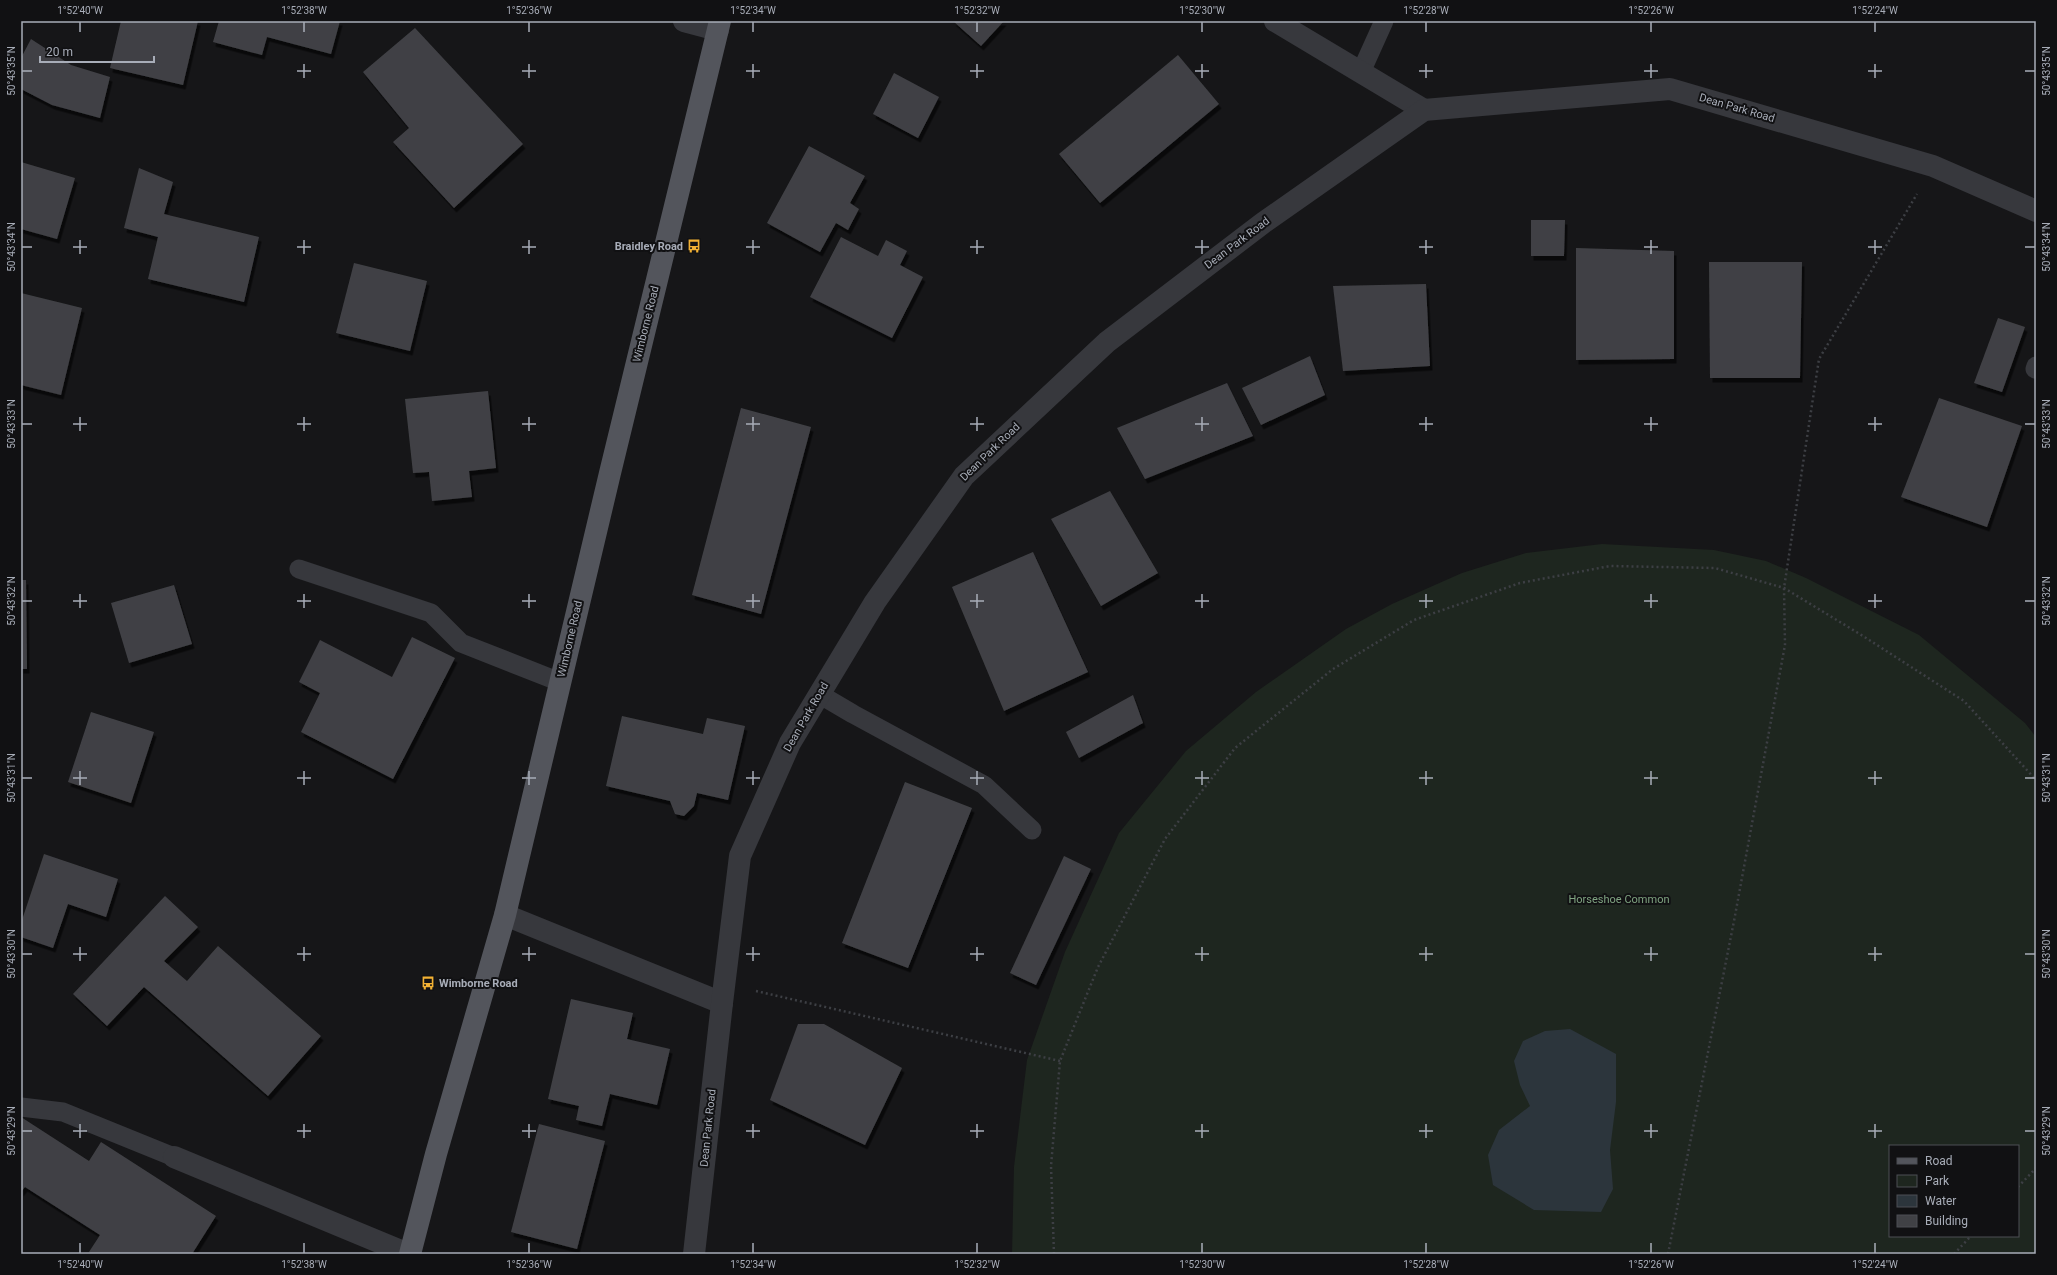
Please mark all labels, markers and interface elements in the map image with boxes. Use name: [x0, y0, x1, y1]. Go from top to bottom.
text: 1°52'40"W: [57, 5, 103, 16]
text: 1°52'38"W: [281, 5, 327, 16]
text: 1°52'36"W: [506, 5, 552, 16]
text: 1°52'34"W: [730, 5, 776, 16]
text: 1°52'32"W: [954, 5, 1000, 16]
text: 1°52'30"W: [1179, 5, 1225, 16]
text: 1°52'28"W: [1403, 5, 1449, 16]
text: 1°52'26"W: [1628, 5, 1674, 16]
text: 1°52'24"W: [1852, 5, 1898, 16]
scale bar: [40, 38, 154, 64]
text: 20 m: [46, 45, 73, 59]
text: 50°43'35"N: [6, 46, 17, 96]
text: 50°43'35"N: [2041, 46, 2052, 96]
street label: Dean Park Road: [1698, 91, 1776, 125]
street label: Dean Park Road: [1202, 214, 1272, 272]
text: 50°43'34"N: [6, 222, 17, 272]
text: 50°43'34"N: [2041, 222, 2052, 272]
bus stop icon: Braidley Road: [686, 238, 702, 254]
place label: Braidley Road: [615, 240, 683, 253]
street label: Wimborne Road: [630, 285, 662, 363]
text: 50°43'33"N: [6, 399, 17, 449]
text: 50°43'33"N: [2041, 399, 2052, 449]
street label: Dean Park Road: [957, 420, 1023, 484]
text: 50°43'32"N: [6, 576, 17, 626]
text: 50°43'32"N: [2041, 576, 2052, 626]
street label: Wimborne Road: [555, 599, 585, 679]
street label: Dean Park Road: [781, 680, 831, 754]
text: 50°43'31"N: [6, 753, 17, 803]
text: 50°43'31"N: [2041, 753, 2052, 803]
park label: Horseshoe Common: [1568, 893, 1670, 906]
text: 50°43'30"N: [6, 929, 17, 979]
text: 50°43'30"N: [2041, 929, 2052, 979]
bus stop icon: Wimborne Road: [420, 975, 436, 991]
place label: Wimborne Road: [439, 977, 518, 990]
street label: Dean Park Road: [697, 1089, 719, 1167]
text: 50°43'29"N: [6, 1106, 17, 1156]
text: 50°43'29"N: [2041, 1106, 2052, 1156]
legend: [1889, 1145, 2019, 1237]
text: Road: [1925, 1154, 1953, 1168]
text: Park: [1925, 1174, 1950, 1188]
text: Water: [1925, 1194, 1956, 1208]
text: Building: [1925, 1214, 1968, 1228]
text: 1°52'40"W: [57, 1259, 103, 1270]
text: 1°52'38"W: [281, 1259, 327, 1270]
text: 1°52'36"W: [506, 1259, 552, 1270]
text: 1°52'34"W: [730, 1259, 776, 1270]
text: 1°52'32"W: [954, 1259, 1000, 1270]
text: 1°52'30"W: [1179, 1259, 1225, 1270]
text: 1°52'28"W: [1403, 1259, 1449, 1270]
text: 1°52'26"W: [1628, 1259, 1674, 1270]
text: 1°52'24"W: [1852, 1259, 1898, 1270]

